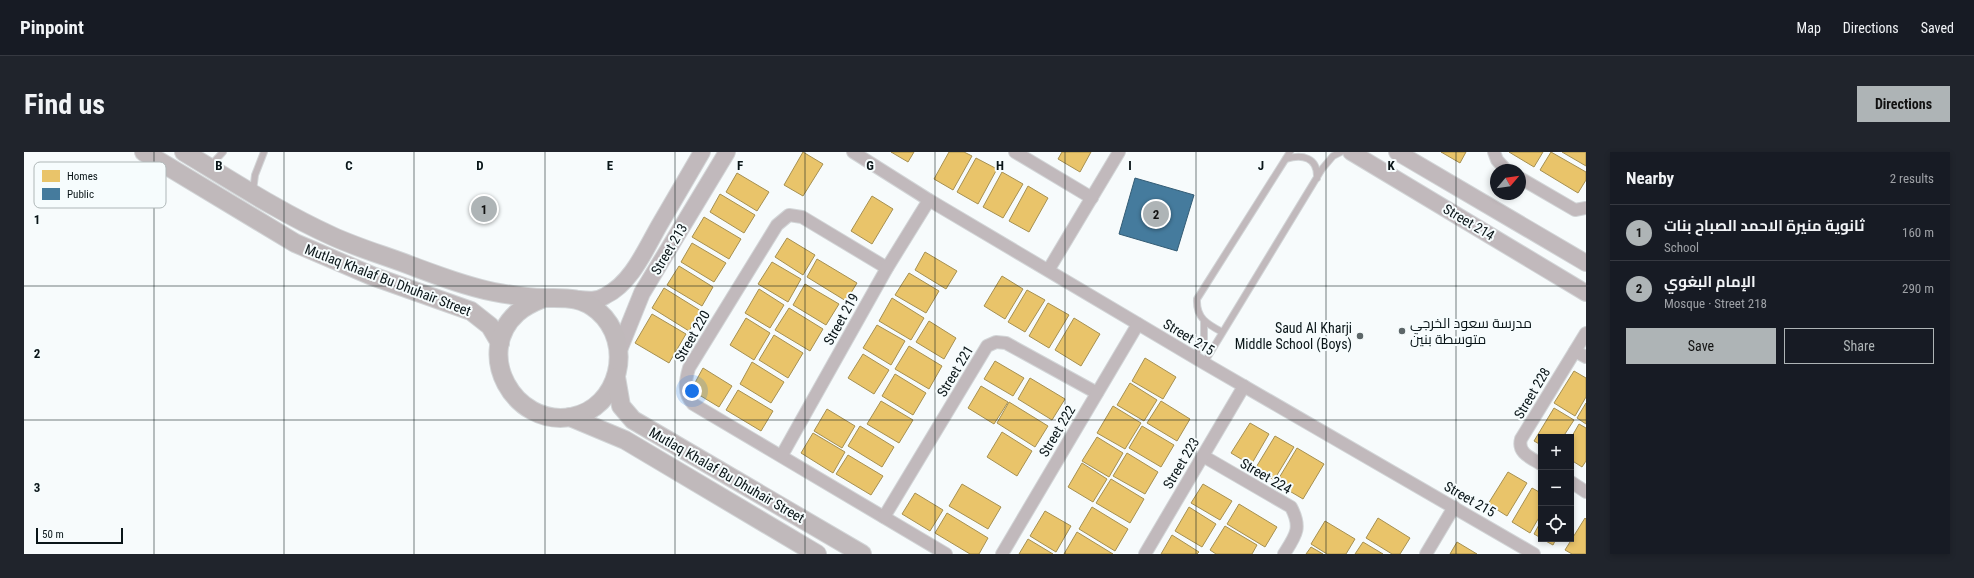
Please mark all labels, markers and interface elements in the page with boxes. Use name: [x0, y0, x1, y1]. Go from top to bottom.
text: Pinpoint: [20, 16, 84, 39]
text: Map: [1797, 20, 1821, 36]
text: Directions: [1843, 20, 1899, 36]
text: Saved: [1921, 20, 1954, 36]
button: Directions: [1857, 86, 1950, 122]
text: Find us: [24, 88, 105, 121]
text: B: [215, 158, 223, 173]
text: C: [345, 158, 353, 173]
text: D: [476, 158, 484, 173]
text: E: [607, 158, 614, 173]
text: F: [737, 158, 743, 173]
text: G: [866, 158, 874, 173]
text: H: [996, 158, 1004, 173]
text: I: [1128, 158, 1132, 173]
text: J: [1258, 158, 1264, 173]
text: K: [1387, 158, 1395, 173]
legend: [34, 162, 166, 208]
north arrow: [1490, 164, 1526, 200]
text: Nearby: [1626, 168, 1674, 188]
text: Homes: [67, 170, 98, 183]
text: 2 results: [1890, 171, 1934, 186]
text: Public: [67, 188, 94, 201]
pin: 1: [471, 194, 497, 224]
pin: 2: [1143, 199, 1169, 229]
street label: Street 214: [1441, 201, 1498, 244]
text: 1: [34, 212, 40, 227]
text: ثانوية منيرة الاحمد الصباح بنات: [1664, 217, 1864, 235]
street label: Street 213: [648, 221, 690, 277]
text: 1: [1636, 225, 1642, 240]
text: 160 m: [1902, 225, 1934, 240]
text: School: [1664, 240, 1699, 255]
street label: Mutlaq Khalaf Bu Dhuhair Street: [303, 241, 473, 319]
text: الإمام البغوي: [1664, 273, 1756, 291]
text: 2: [1636, 281, 1642, 296]
text: 290 m: [1902, 281, 1934, 296]
street label: Street 219: [820, 290, 862, 348]
text: Mosque · Street 218: [1664, 296, 1767, 311]
street label: Street 220: [671, 307, 713, 365]
place label: مدرسة سعود الخرجي متوسطة بنين: [1410, 315, 1532, 347]
street label: Street 215: [1161, 316, 1218, 359]
place label: Saud Al Kharji Middle School (Boys): [1235, 320, 1352, 353]
marker: مدرسة سعود الخرجي متوسطة بنين: [1397, 326, 1407, 336]
button: Save: [1626, 328, 1776, 364]
button: Share: [1784, 328, 1934, 364]
marker: Saud Al Kharji Middle School (Boys): [1355, 331, 1365, 341]
street label: Street 221: [934, 343, 976, 399]
text: 2: [34, 346, 41, 361]
street label: Street 228: [1511, 364, 1554, 421]
your location: [682, 381, 702, 401]
street label: Street 222: [1036, 402, 1079, 459]
street label: Mutlaq Khalaf Bu Dhuhair Street: [647, 424, 807, 526]
map controls: [1538, 434, 1574, 542]
button: +: [1538, 434, 1574, 470]
street label: Street 223: [1160, 435, 1202, 491]
street label: Street 224: [1237, 455, 1295, 497]
button: −: [1538, 470, 1574, 506]
street label: Street 215: [1441, 478, 1499, 520]
text: 3: [34, 480, 40, 495]
button: locate: [1538, 506, 1574, 542]
scale bar: [36, 526, 123, 545]
text: 50 m: [42, 528, 64, 541]

